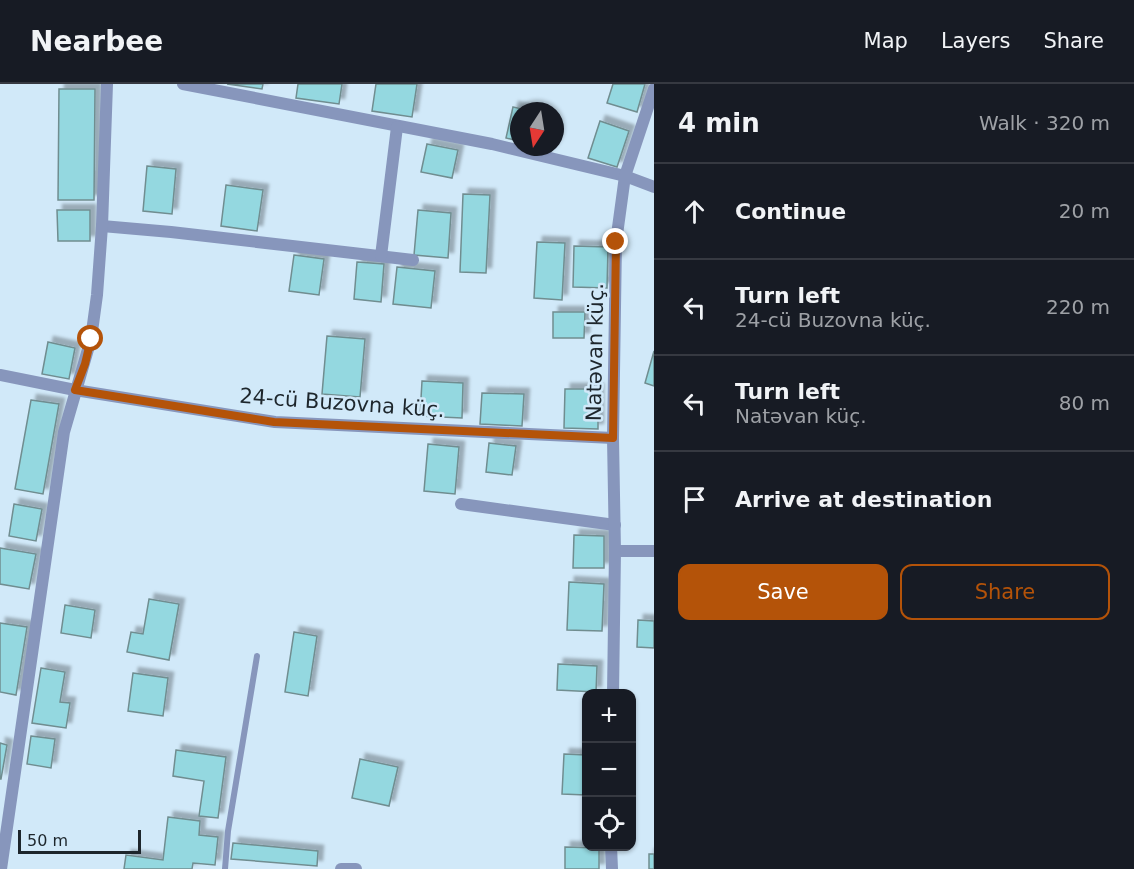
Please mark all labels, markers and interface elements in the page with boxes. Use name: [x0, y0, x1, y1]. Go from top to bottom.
text: Nearbee: [30, 25, 163, 58]
text: Map: [864, 29, 908, 53]
text: Layers: [941, 29, 1010, 53]
text: Share: [1043, 29, 1104, 53]
north arrow: [510, 102, 564, 156]
text: 4 min: [678, 108, 760, 138]
text: Walk · 320 m: [979, 111, 1110, 135]
icon: ahead: [678, 195, 711, 228]
text: Continue: [735, 199, 846, 224]
text: 20 m: [1059, 199, 1110, 223]
route end: [602, 228, 628, 254]
street label: Natəvan küç.: [582, 283, 608, 421]
text: Turn left: [735, 283, 840, 308]
icon: left: [678, 291, 711, 324]
text: 220 m: [1046, 295, 1110, 319]
text: 24-cü Buzovna küç.: [735, 308, 931, 332]
route start: [77, 325, 103, 351]
text: Turn left: [735, 379, 840, 404]
street label: 24-cü Buzovna küç.: [239, 384, 445, 422]
icon: left: [678, 387, 711, 420]
text: 80 m: [1059, 391, 1110, 415]
text: Natəvan küç.: [735, 404, 866, 428]
icon: arrive: [678, 483, 711, 516]
text: Arrive at destination: [735, 487, 992, 512]
button: Save: [678, 564, 888, 620]
button: Share: [900, 564, 1110, 620]
map controls: [582, 689, 636, 851]
button: +: [582, 689, 636, 743]
button: −: [582, 743, 636, 797]
button: locate: [582, 797, 636, 851]
scale bar: [18, 827, 141, 854]
text: 50 m: [27, 831, 68, 850]

